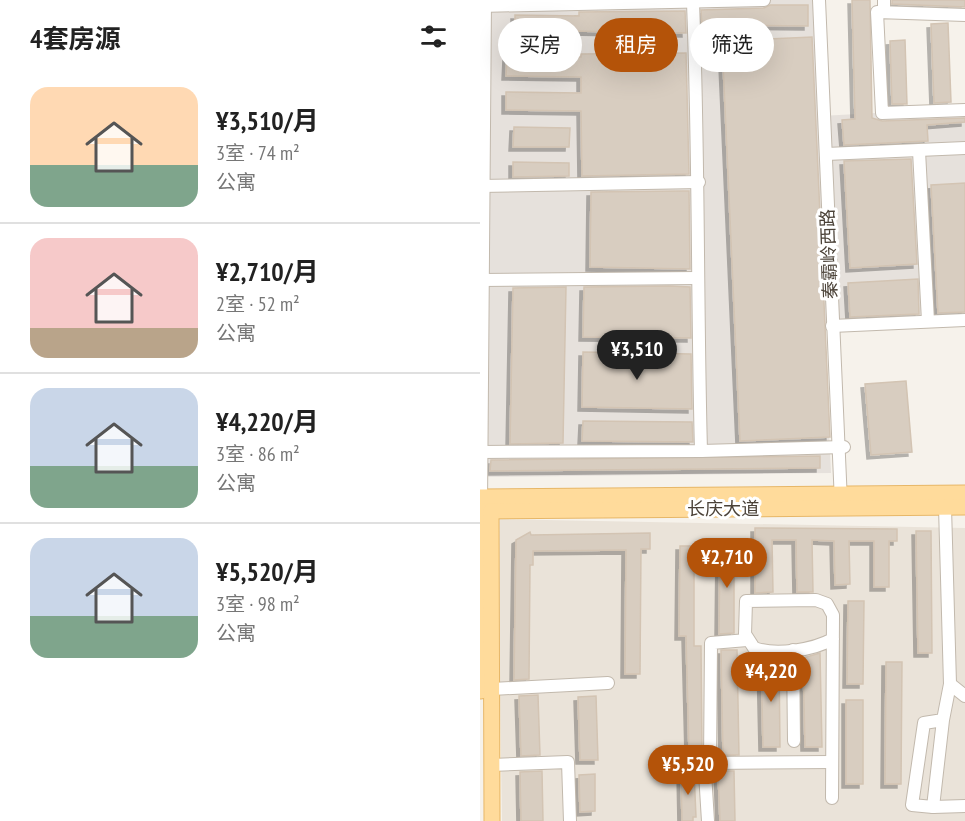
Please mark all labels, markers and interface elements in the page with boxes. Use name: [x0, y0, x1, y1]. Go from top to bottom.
chip: 买房: [498, 18, 582, 72]
chip: 租房: [594, 18, 678, 72]
chip: 筛选: [690, 18, 774, 72]
icon: filters: [417, 20, 450, 53]
text: 4套房源: [30, 22, 120, 55]
text: ¥3,510/月: [216, 104, 319, 137]
icon: home: [78, 111, 150, 183]
text: 3室 · 74 m²: [216, 140, 300, 166]
text: 公寓: [216, 169, 256, 195]
street label: 秦霸岭西路: [815, 209, 842, 299]
text: ¥2,710/月: [216, 255, 319, 288]
icon: home: [78, 262, 150, 334]
text: 2室 · 52 m²: [216, 291, 300, 317]
text: 公寓: [216, 320, 256, 346]
pin: ¥3,510: [588, 330, 686, 381]
text: ¥3,510: [611, 336, 663, 362]
text: ¥4,220/月: [216, 405, 319, 438]
icon: home: [78, 412, 150, 484]
text: 3室 · 86 m²: [216, 441, 300, 467]
text: 公寓: [216, 470, 256, 496]
street label: 长庆大道: [687, 497, 759, 520]
pin: ¥2,710: [678, 538, 776, 589]
text: ¥2,710: [701, 544, 753, 570]
text: ¥5,520/月: [216, 555, 319, 588]
icon: home: [78, 562, 150, 634]
text: 3室 · 98 m²: [216, 591, 300, 617]
text: 公寓: [216, 620, 256, 646]
pin: ¥4,220: [722, 652, 820, 703]
text: ¥4,220: [745, 658, 797, 684]
pin: ¥5,520: [639, 745, 737, 796]
text: ¥5,520: [662, 751, 714, 777]

